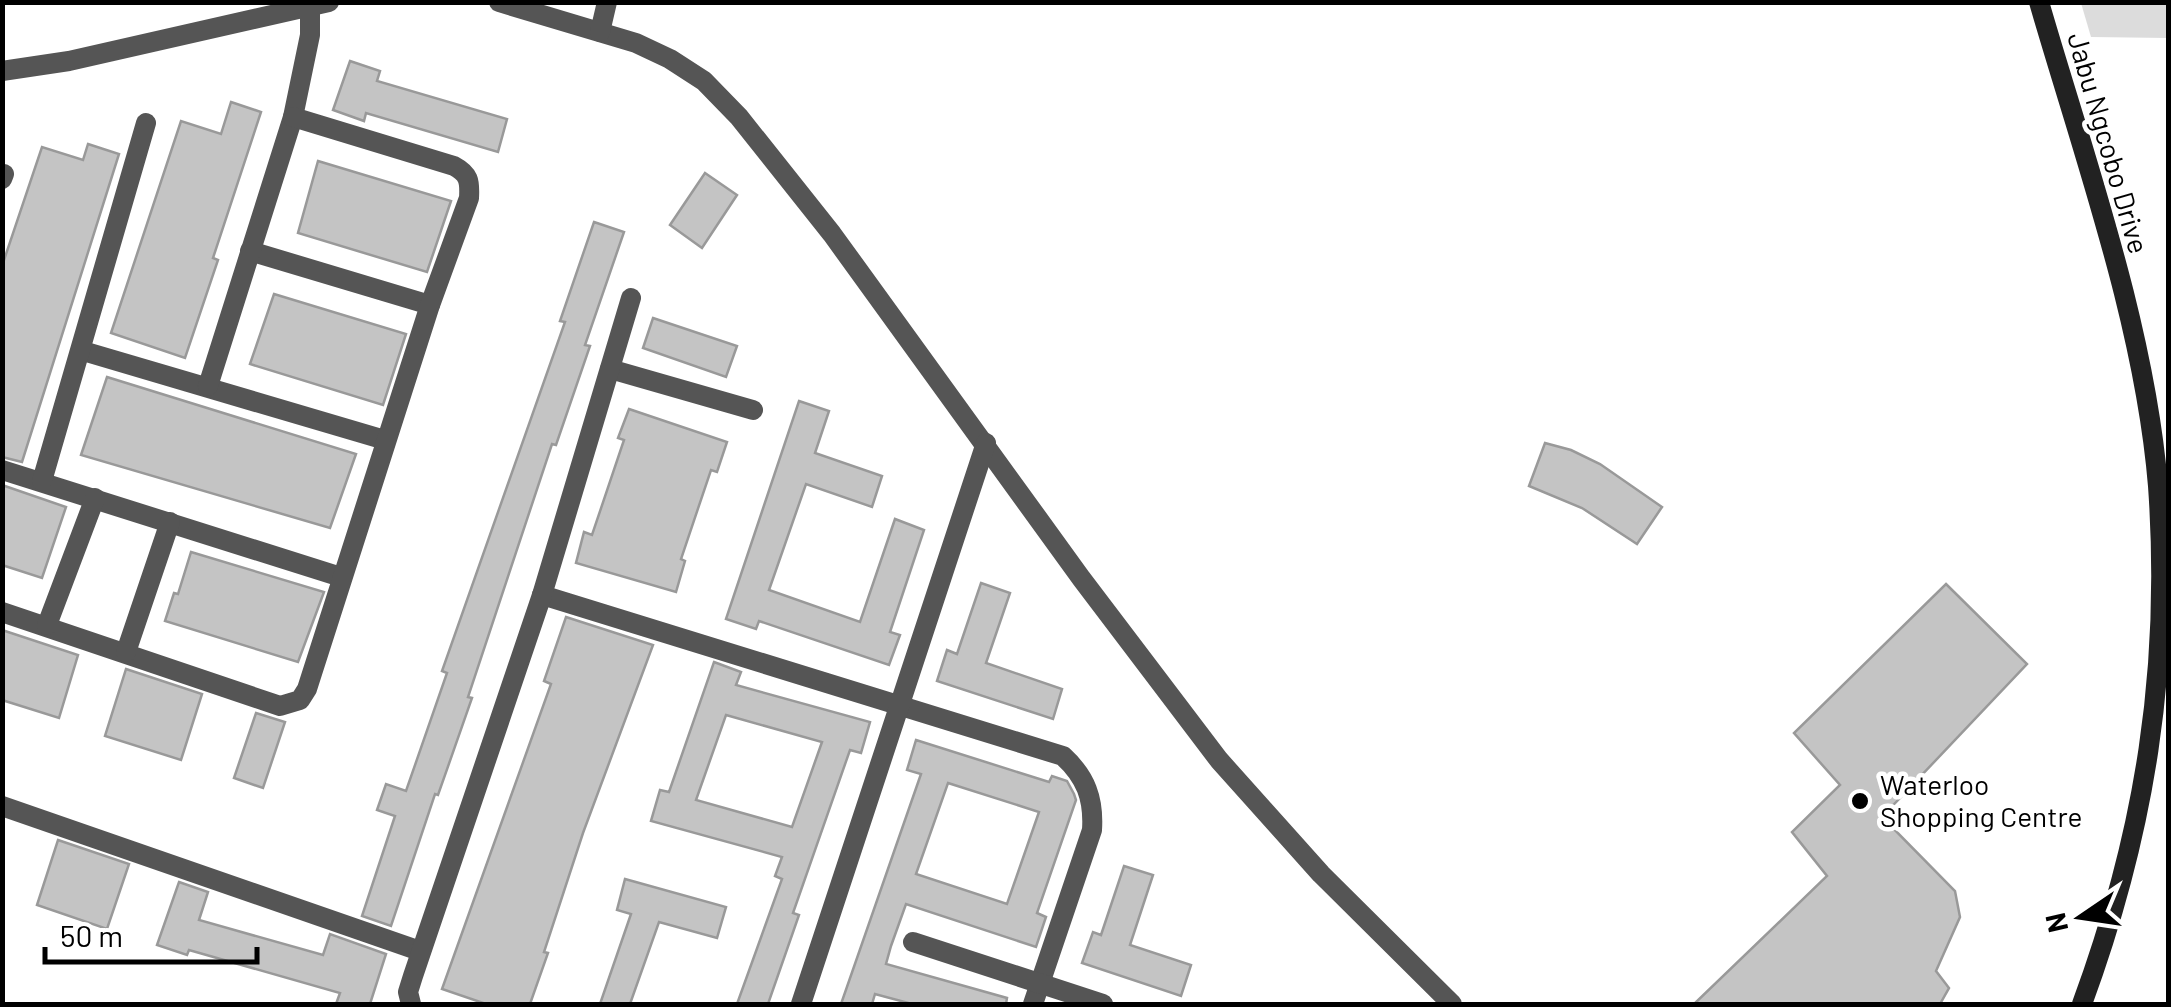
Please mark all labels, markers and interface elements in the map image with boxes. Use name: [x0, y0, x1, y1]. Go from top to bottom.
street label: Jabu Ngcobo Drive: [2061, 28, 2157, 257]
place label: Waterloo Shopping Centre: [1880, 767, 2082, 833]
marker: Waterloo Shopping Centre: [1849, 790, 1871, 812]
north arrow: [2031, 867, 2131, 967]
scale bar: [45, 902, 258, 964]
text: N: [2037, 910, 2074, 936]
text: 50 m: [60, 917, 123, 953]

